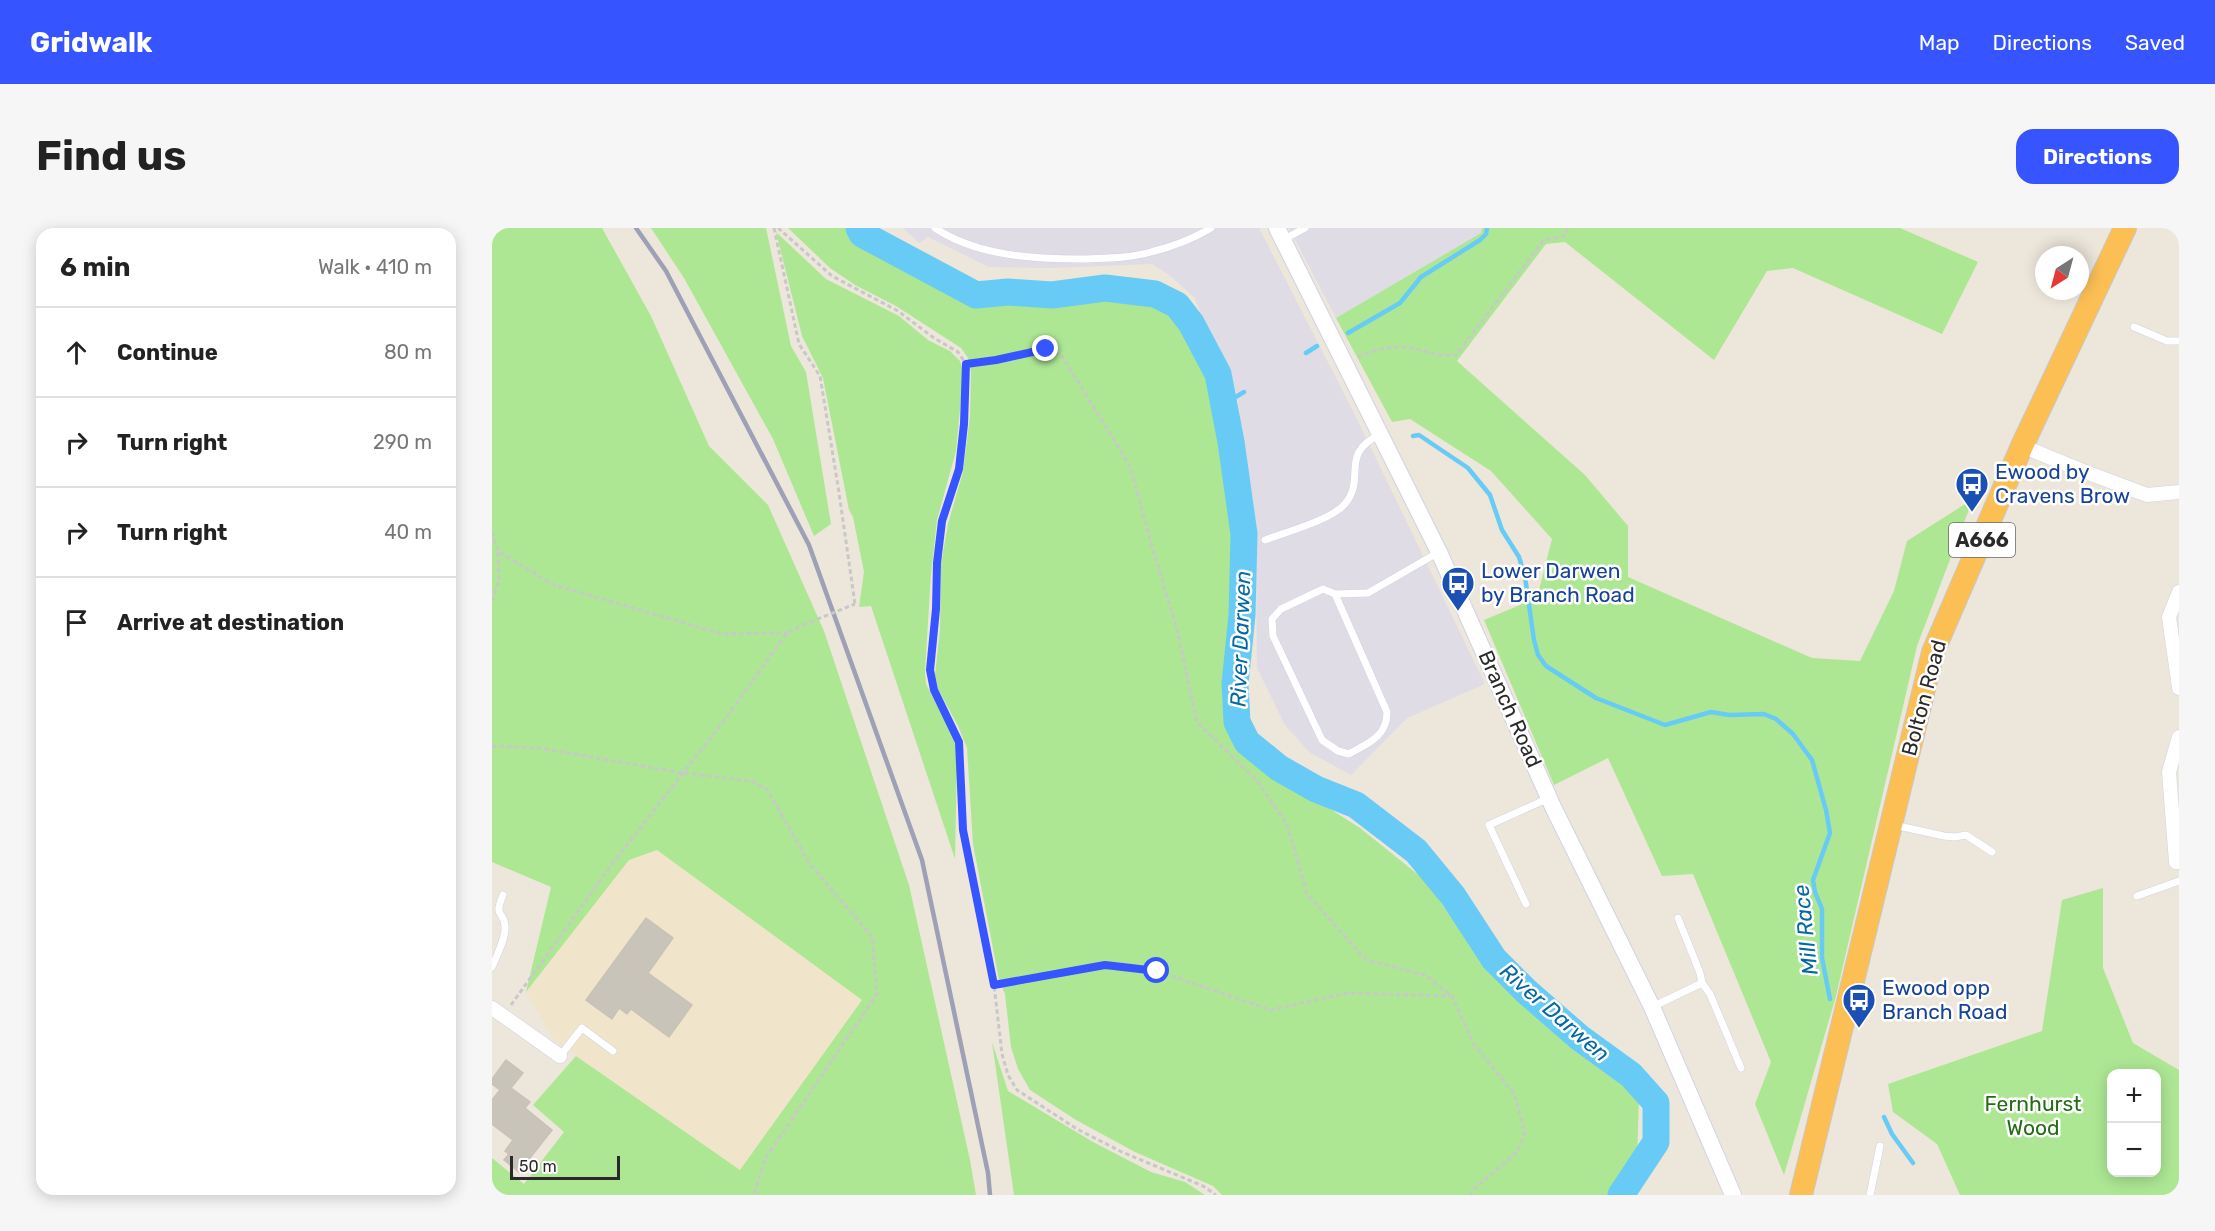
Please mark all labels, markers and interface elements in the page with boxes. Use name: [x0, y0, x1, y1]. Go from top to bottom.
text: Gridwalk: [30, 26, 152, 59]
text: Map: [1919, 30, 1960, 55]
text: Directions: [1993, 30, 2092, 55]
text: Saved: [2125, 30, 2185, 55]
button: Directions: [2016, 129, 2179, 184]
text: Find us: [36, 131, 187, 181]
north arrow: [2035, 246, 2089, 300]
text: 6 min: [60, 252, 130, 283]
text: Walk · 410 m: [318, 255, 432, 279]
route end: [1032, 335, 1058, 361]
icon: ahead: [60, 336, 93, 369]
text: Continue: [117, 339, 218, 366]
text: 80 m: [384, 340, 432, 364]
icon: right: [60, 426, 93, 459]
text: Turn right: [117, 429, 227, 456]
text: 290 m: [373, 430, 432, 454]
place label: Ewood by Cravens Brow: [1995, 459, 2130, 508]
bus stop icon: Ewood by Cravens Brow: [1954, 466, 1990, 513]
icon: right: [60, 516, 93, 549]
text: Turn right: [117, 519, 227, 546]
text: 40 m: [384, 520, 432, 544]
road number: A666: [1949, 523, 2015, 557]
place label: Lower Darwen by Branch Road: [1481, 558, 1635, 607]
bus stop icon: Lower Darwen by Branch Road: [1440, 565, 1476, 612]
water label: River Darwen: [1225, 570, 1256, 708]
icon: arrive: [60, 606, 93, 639]
text: Arrive at destination: [117, 609, 344, 636]
street label: Bolton Road: [1896, 637, 1951, 759]
street label: Branch Road: [1474, 646, 1547, 771]
water label: Mill Race: [1787, 883, 1824, 977]
route start: [1143, 957, 1169, 983]
water label: River Darwen: [1494, 957, 1615, 1067]
place label: Ewood opp Branch Road: [1882, 975, 2007, 1024]
bus stop icon: Ewood opp Branch Road: [1841, 982, 1877, 1029]
map controls: [2107, 1069, 2161, 1177]
button: +: [2107, 1069, 2161, 1123]
park label: Fernhurst Wood: [1985, 1091, 2081, 1140]
button: −: [2107, 1123, 2161, 1177]
scale bar: [510, 1153, 620, 1180]
text: 50 m: [519, 1157, 557, 1176]

